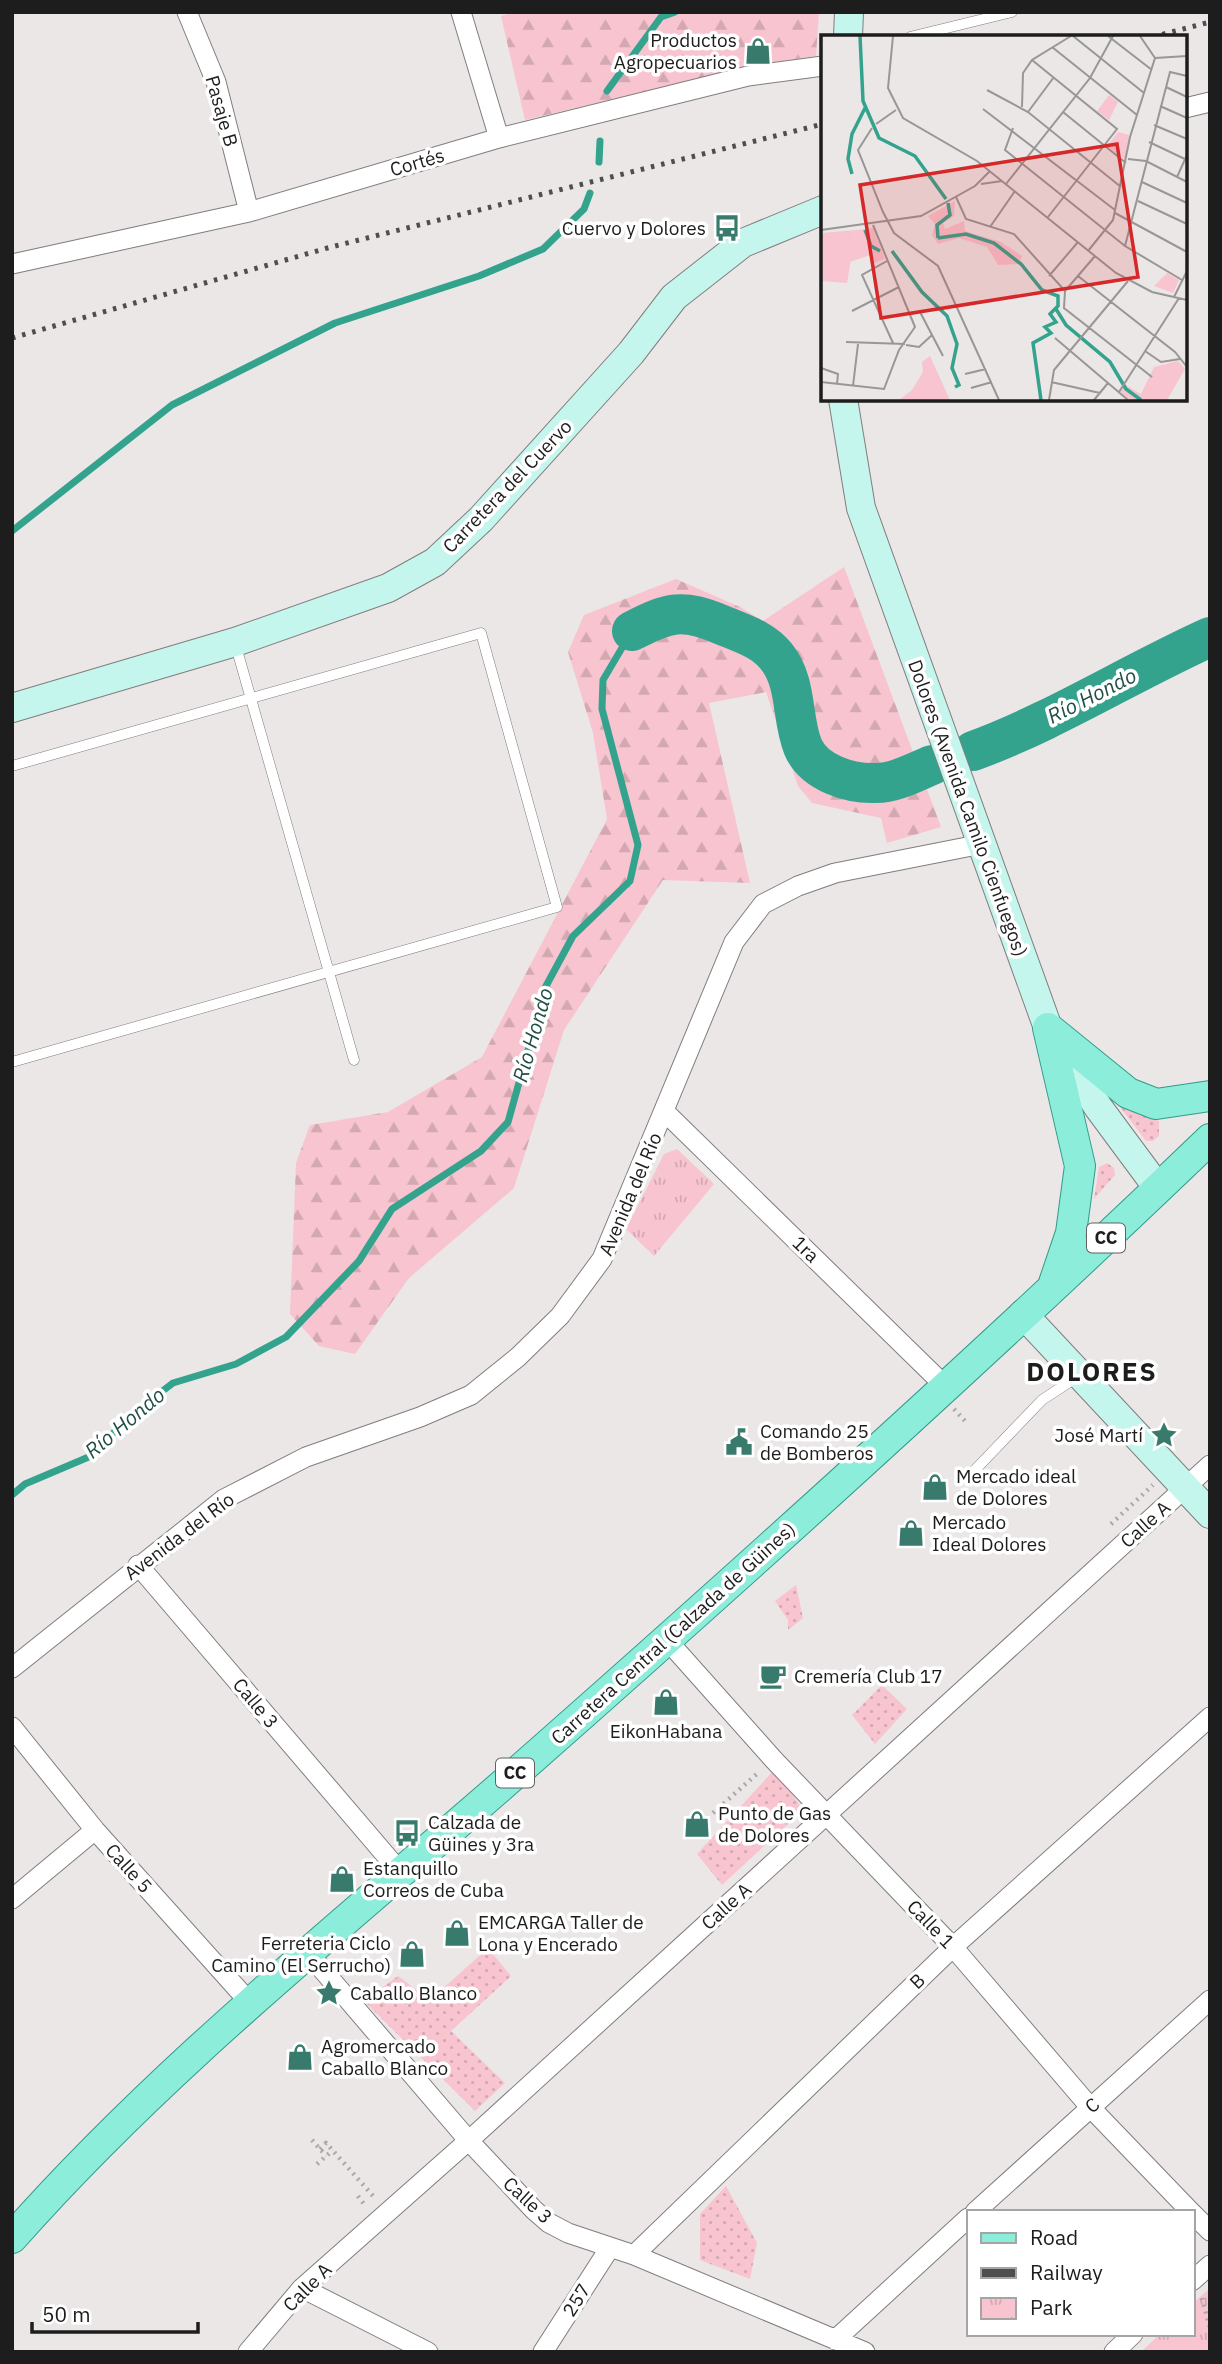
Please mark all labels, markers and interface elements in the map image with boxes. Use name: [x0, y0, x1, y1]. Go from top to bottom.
place label: Productos Agropecuarios: [614, 28, 737, 74]
inset map: [821, 35, 1187, 401]
shop icon: Productos Agropecuarios: [743, 36, 773, 66]
street label: Pasaje B: [200, 73, 244, 149]
street label: Cortés: [387, 143, 447, 181]
bus stop icon: Cuervo y Dolores: [712, 213, 742, 243]
place label: Cuervo y Dolores: [562, 216, 706, 240]
street label: Carretera del Cuervo: [437, 414, 577, 558]
street label: Dolores (Avenida Camilo Cienfuegos): [903, 656, 1033, 960]
water label: Río Hondo: [1042, 661, 1141, 730]
water label: Río Hondo: [505, 984, 559, 1085]
street label: Avenida del Río: [593, 1129, 667, 1259]
road number: CC: [1087, 1224, 1125, 1252]
street label: 1ra: [787, 1230, 825, 1268]
district label: DOLORES: [1026, 1354, 1158, 1388]
water label: Río Hondo: [78, 1380, 170, 1464]
place label: Comando 25 de Bomberos: [760, 1419, 874, 1465]
place icon: José Martí: [1149, 1420, 1179, 1450]
place label: José Martí: [1054, 1423, 1143, 1447]
public building icon: Comando 25 de Bomberos: [724, 1427, 754, 1457]
place label: Mercado ideal de Dolores: [956, 1464, 1076, 1510]
shop icon: Mercado ideal de Dolores: [920, 1472, 950, 1502]
street label: Avenida del Río: [119, 1487, 239, 1585]
street label: Calle A: [1115, 1495, 1175, 1553]
place label: Mercado Ideal Dolores: [932, 1510, 1047, 1556]
street label: Carretera Central (Calzada de Güines): [546, 1517, 800, 1749]
shop icon: Mercado Ideal Dolores: [896, 1518, 926, 1548]
cafe icon: Cremería Club 17: [758, 1661, 788, 1691]
place label: Cremería Club 17: [794, 1664, 943, 1688]
street label: Calle 3: [228, 1673, 284, 1733]
shop icon: EikonHabana: [651, 1687, 681, 1717]
place label: EikonHabana: [610, 1719, 722, 1743]
road number: CC: [496, 1758, 534, 1788]
place label: Punto de Gas de Dolores: [718, 1801, 831, 1847]
shop icon: Punto de Gas de Dolores: [682, 1809, 712, 1839]
place label: Calzada de Güines y 3ra: [428, 1810, 534, 1856]
bus stop icon: Calzada de Güines y 3ra: [392, 1818, 422, 1848]
street label: Calle 5: [101, 1838, 157, 1898]
place label: Estanquillo Correos de Cuba: [363, 1856, 504, 1902]
shop icon: Estanquillo Correos de Cuba: [327, 1864, 357, 1894]
street label: Calle A: [696, 1877, 756, 1935]
street label: Calle 1: [902, 1895, 960, 1953]
place label: EMCARGA Taller de Lona y Encerado: [478, 1910, 644, 1956]
shop icon: EMCARGA Taller de Lona y Encerado: [442, 1918, 472, 1948]
place label: Ferreteria Ciclo Camino (El Serrucho): [211, 1931, 391, 1977]
shop icon: Ferreteria Ciclo Camino (El Serrucho): [397, 1939, 427, 1969]
street label: B: [904, 1968, 930, 1994]
place icon: Caballo Blanco: [314, 1978, 344, 2008]
place label: Caballo Blanco: [350, 1981, 477, 2005]
place label: Agromercado Caballo Blanco: [321, 2034, 448, 2080]
shop icon: Agromercado Caballo Blanco: [285, 2042, 315, 2072]
street label: C: [1080, 2092, 1105, 2118]
street label: Calle 3: [498, 2171, 558, 2229]
legend: [967, 2210, 1194, 2336]
text: Road: [1030, 2223, 1078, 2251]
street label: Calle A: [278, 2258, 336, 2316]
text: Railway: [1030, 2258, 1103, 2286]
street label: 257: [557, 2279, 595, 2321]
scale bar: [32, 2290, 198, 2334]
text: Park: [1030, 2293, 1073, 2321]
text: 50 m: [42, 2300, 91, 2328]

